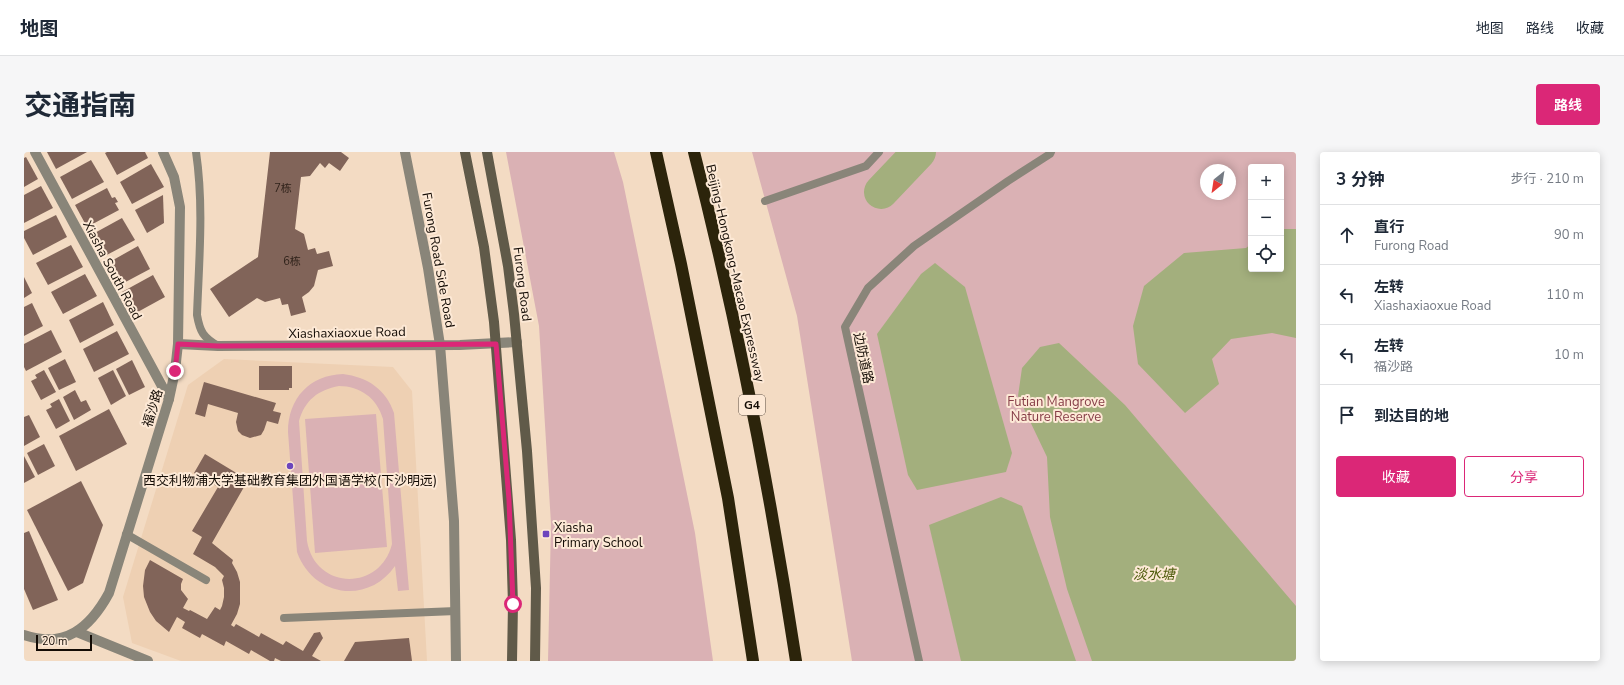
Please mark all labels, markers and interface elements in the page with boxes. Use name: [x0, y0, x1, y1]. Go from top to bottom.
text: 地图: [20, 16, 58, 42]
text: 地图: [1476, 19, 1504, 38]
text: 路线: [1526, 19, 1554, 38]
text: 收藏: [1576, 19, 1604, 38]
button: 路线: [1536, 84, 1600, 125]
text: 交通指南: [24, 87, 136, 125]
street label: Beijing-Hongkong-Macao Expressway: [701, 163, 769, 384]
north arrow: [1200, 164, 1236, 200]
map controls: [1248, 164, 1284, 272]
button: +: [1248, 164, 1284, 200]
text: 3 分钟: [1336, 168, 1385, 191]
text: 步行 · 210 m: [1510, 170, 1584, 188]
house number: 7栋: [274, 181, 292, 196]
street label: Furong Road Side Road: [417, 191, 459, 329]
button: −: [1248, 200, 1284, 236]
text: 直行: [1374, 217, 1404, 237]
street label: Xiasha South Road: [78, 218, 146, 323]
icon: ahead: [1336, 224, 1358, 246]
text: 90 m: [1554, 226, 1584, 244]
button: locate: [1248, 236, 1284, 272]
text: Furong Road: [1374, 237, 1449, 255]
street label: Furong Road: [509, 246, 535, 322]
house number: 6栋: [283, 254, 301, 269]
text: 左转: [1374, 277, 1404, 297]
icon: left: [1336, 284, 1358, 306]
text: 110 m: [1546, 286, 1584, 304]
text: Xiashaxiaoxue Road: [1374, 297, 1491, 315]
street label: Xiashaxiaoxue Road: [288, 323, 406, 343]
street label: 边防道路: [849, 331, 877, 386]
text: 左转: [1374, 336, 1404, 356]
icon: left: [1336, 344, 1358, 366]
text: 10 m: [1554, 346, 1584, 364]
text: 福沙路: [1374, 358, 1413, 376]
route end: [166, 362, 184, 380]
street label: 福沙路: [139, 387, 167, 430]
park label: Futian Mangrove Nature Reserve: [1007, 393, 1105, 426]
road number: G4: [739, 395, 765, 415]
icon: arrive: [1336, 404, 1358, 426]
text: 到达目的地: [1374, 406, 1449, 426]
button: 收藏: [1336, 456, 1456, 497]
button: 分享: [1464, 456, 1584, 497]
marker: 西交利物浦大学基础教育集团外国语学校(下沙明远): [285, 461, 295, 471]
place label: 西交利物浦大学基础教育集团外国语学校(下沙明远): [143, 472, 437, 490]
place label: Xiasha Primary School: [554, 519, 643, 552]
marker: Xiasha Primary School: [541, 529, 551, 539]
water label: 淡水塘: [1133, 565, 1177, 584]
route start: [504, 595, 522, 613]
scale bar: [36, 633, 92, 652]
text: 20 m: [42, 634, 67, 649]

